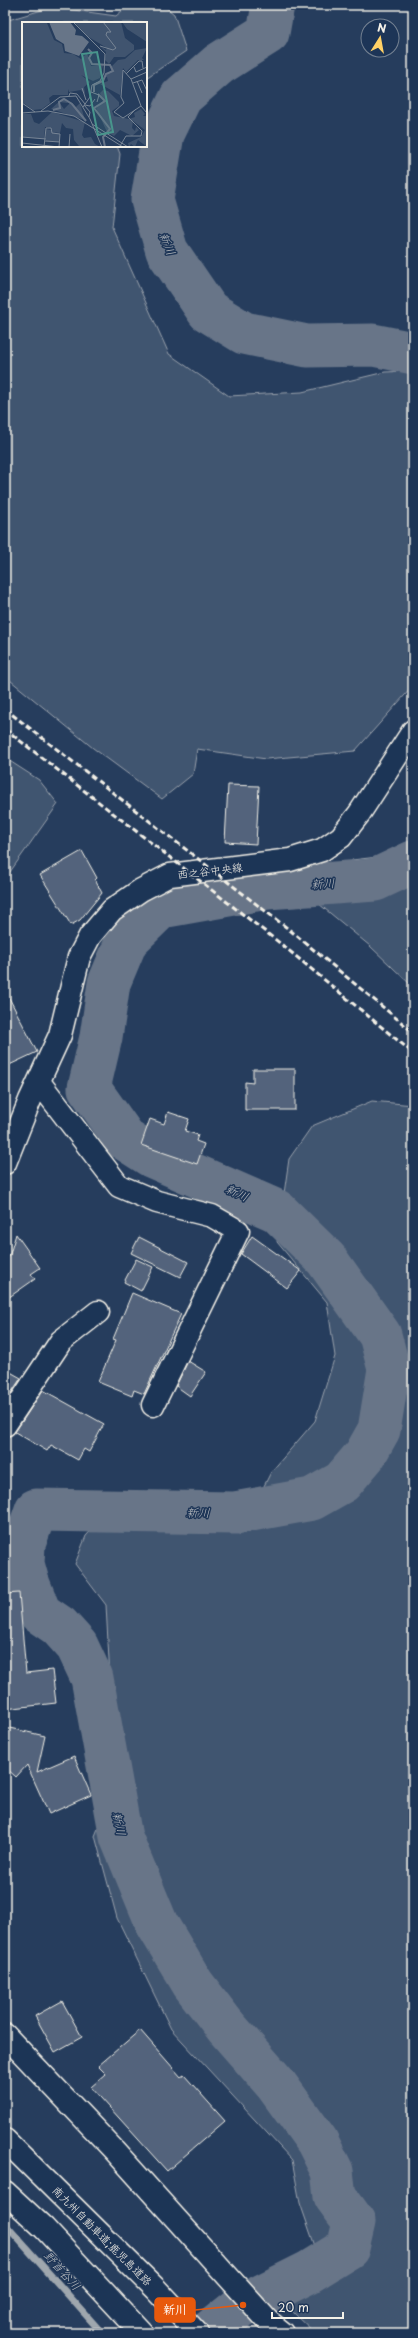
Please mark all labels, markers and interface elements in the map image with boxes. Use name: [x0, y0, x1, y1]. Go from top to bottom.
north arrow: [360, 18, 400, 58]
text: N: [376, 19, 388, 37]
inset map: [22, 22, 147, 147]
water label: 新川: [155, 229, 181, 258]
street label: 西之谷中央線: [176, 858, 244, 883]
water label: 新川: [310, 873, 336, 893]
water label: 新川: [223, 1179, 252, 1205]
water label: 新川: [186, 1503, 210, 1521]
water label: 新川: [109, 1810, 131, 1837]
street label: 南九州自動車道;鹿児島道路: [49, 2182, 156, 2289]
water label: 野首谷川: [40, 2246, 85, 2294]
scale bar: [272, 2294, 343, 2320]
callout: 新川: [155, 2298, 195, 2322]
text: 20 m: [278, 2298, 309, 2316]
text: 新川: [163, 2300, 187, 2318]

